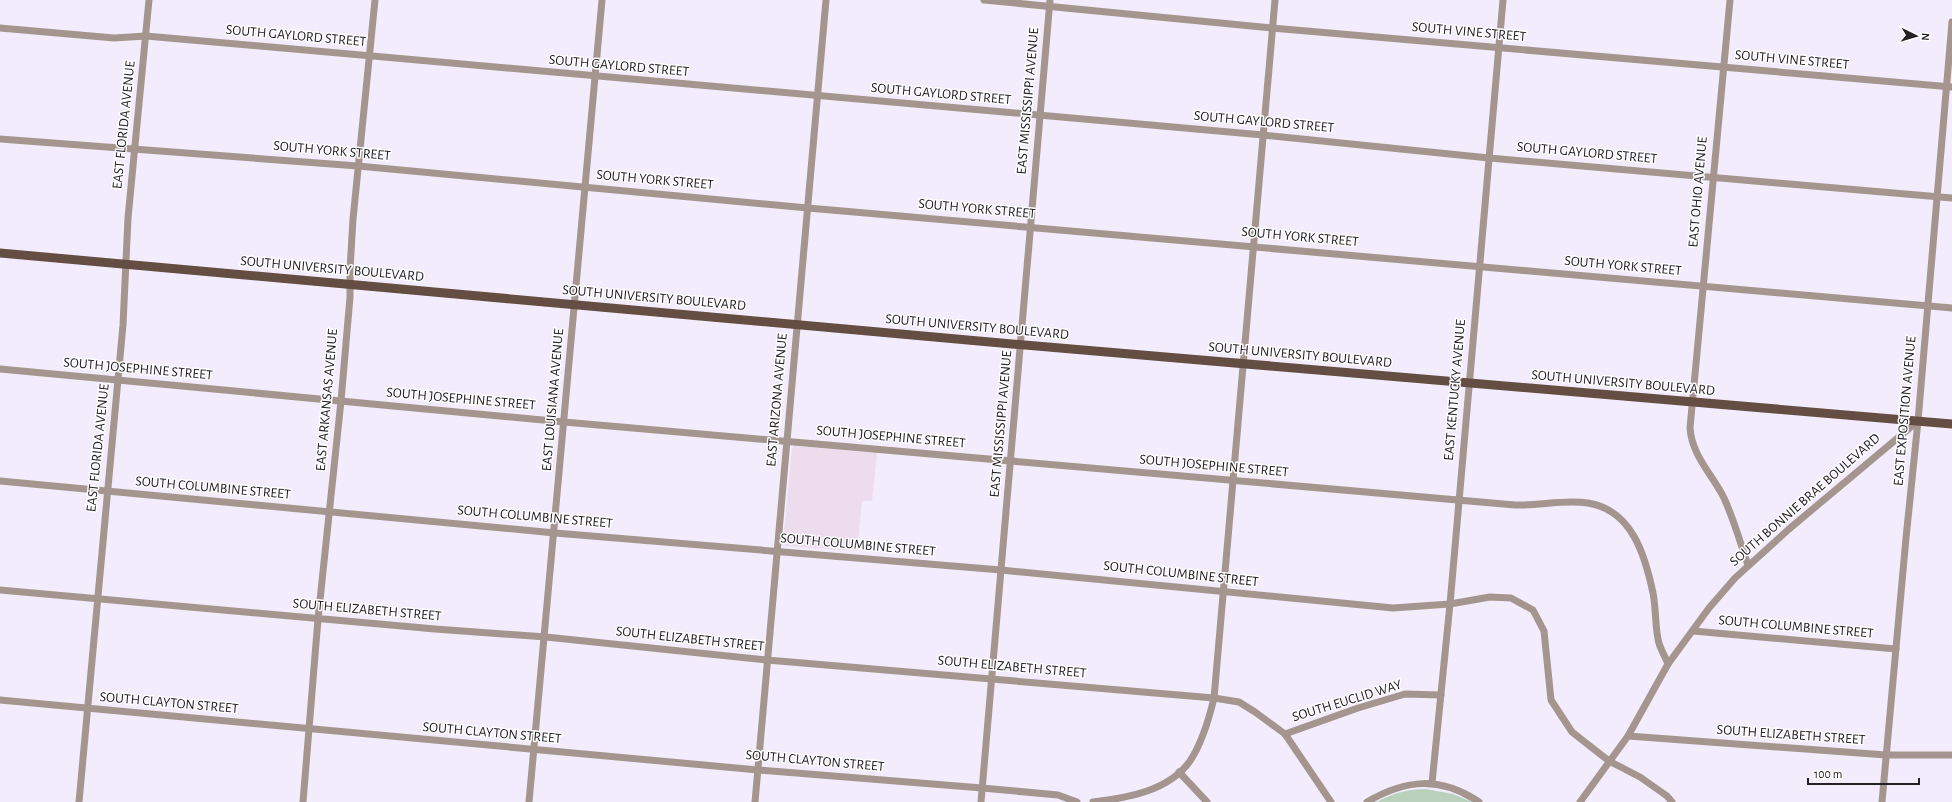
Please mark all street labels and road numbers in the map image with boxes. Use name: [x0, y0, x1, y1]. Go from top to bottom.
street label: SOUTH VINE STREET: [1411, 20, 1527, 44]
street label: SOUTH GAYLORD STREET: [225, 23, 367, 49]
street label: EAST MISSISSIPPI AVENUE: [1015, 27, 1041, 175]
street label: SOUTH VINE STREET: [1734, 48, 1850, 72]
street label: SOUTH GAYLORD STREET: [548, 53, 690, 79]
street label: EAST FLORIDA AVENUE: [110, 60, 138, 190]
street label: SOUTH GAYLORD STREET: [870, 81, 1012, 107]
street label: SOUTH GAYLORD STREET: [1193, 109, 1335, 135]
street label: EAST OHIO AVENUE: [1686, 136, 1710, 248]
street label: SOUTH YORK STREET: [273, 139, 391, 163]
street label: SOUTH GAYLORD STREET: [1516, 140, 1658, 166]
street label: SOUTH YORK STREET: [596, 168, 714, 192]
street label: SOUTH YORK STREET: [918, 197, 1036, 221]
street label: SOUTH YORK STREET: [1241, 225, 1359, 249]
street label: SOUTH UNIVERSITY BOULEVARD: [240, 254, 424, 284]
street label: SOUTH YORK STREET: [1564, 254, 1682, 278]
street label: SOUTH UNIVERSITY BOULEVARD: [562, 283, 746, 313]
street label: SOUTH UNIVERSITY BOULEVARD: [885, 312, 1069, 342]
street label: EAST KENTUCKY AVENUE: [1442, 318, 1468, 461]
street label: EAST ARKANSAS AVENUE: [314, 328, 340, 472]
street label: EAST LOUISIANA AVENUE: [540, 328, 566, 472]
street label: EAST ARIZONA AVENUE: [764, 333, 790, 467]
street label: EAST EXPOSITION AVENUE: [1891, 335, 1919, 487]
street label: SOUTH UNIVERSITY BOULEVARD: [1208, 340, 1392, 370]
street label: EAST MISSISSIPPI AVENUE: [988, 350, 1014, 498]
street label: SOUTH JOSEPHINE STREET: [63, 355, 213, 383]
street label: SOUTH UNIVERSITY BOULEVARD: [1531, 368, 1715, 398]
street label: EAST FLORIDA AVENUE: [84, 383, 112, 513]
street label: SOUTH JOSEPHINE STREET: [386, 385, 536, 413]
street label: SOUTH JOSEPHINE STREET: [816, 423, 966, 451]
street label: SOUTH BONNIE BRAE BOULEVARD: [1727, 431, 1883, 569]
street label: SOUTH JOSEPHINE STREET: [1139, 452, 1289, 480]
street label: SOUTH COLUMBINE STREET: [135, 474, 291, 502]
street label: SOUTH COLUMBINE STREET: [457, 503, 613, 531]
street label: SOUTH COLUMBINE STREET: [780, 531, 936, 559]
street label: SOUTH COLUMBINE STREET: [1103, 559, 1259, 589]
street label: SOUTH ELIZABETH STREET: [292, 597, 442, 623]
street label: SOUTH COLUMBINE STREET: [1718, 613, 1874, 641]
street label: SOUTH ELIZABETH STREET: [615, 624, 765, 654]
street label: SOUTH ELIZABETH STREET: [937, 654, 1087, 680]
street label: SOUTH EUCLID WAY: [1291, 678, 1404, 724]
street label: SOUTH CLAYTON STREET: [99, 690, 239, 716]
street label: SOUTH CLAYTON STREET: [422, 720, 562, 746]
street label: SOUTH ELIZABETH STREET: [1716, 723, 1866, 747]
street label: SOUTH CLAYTON STREET: [745, 748, 885, 774]

